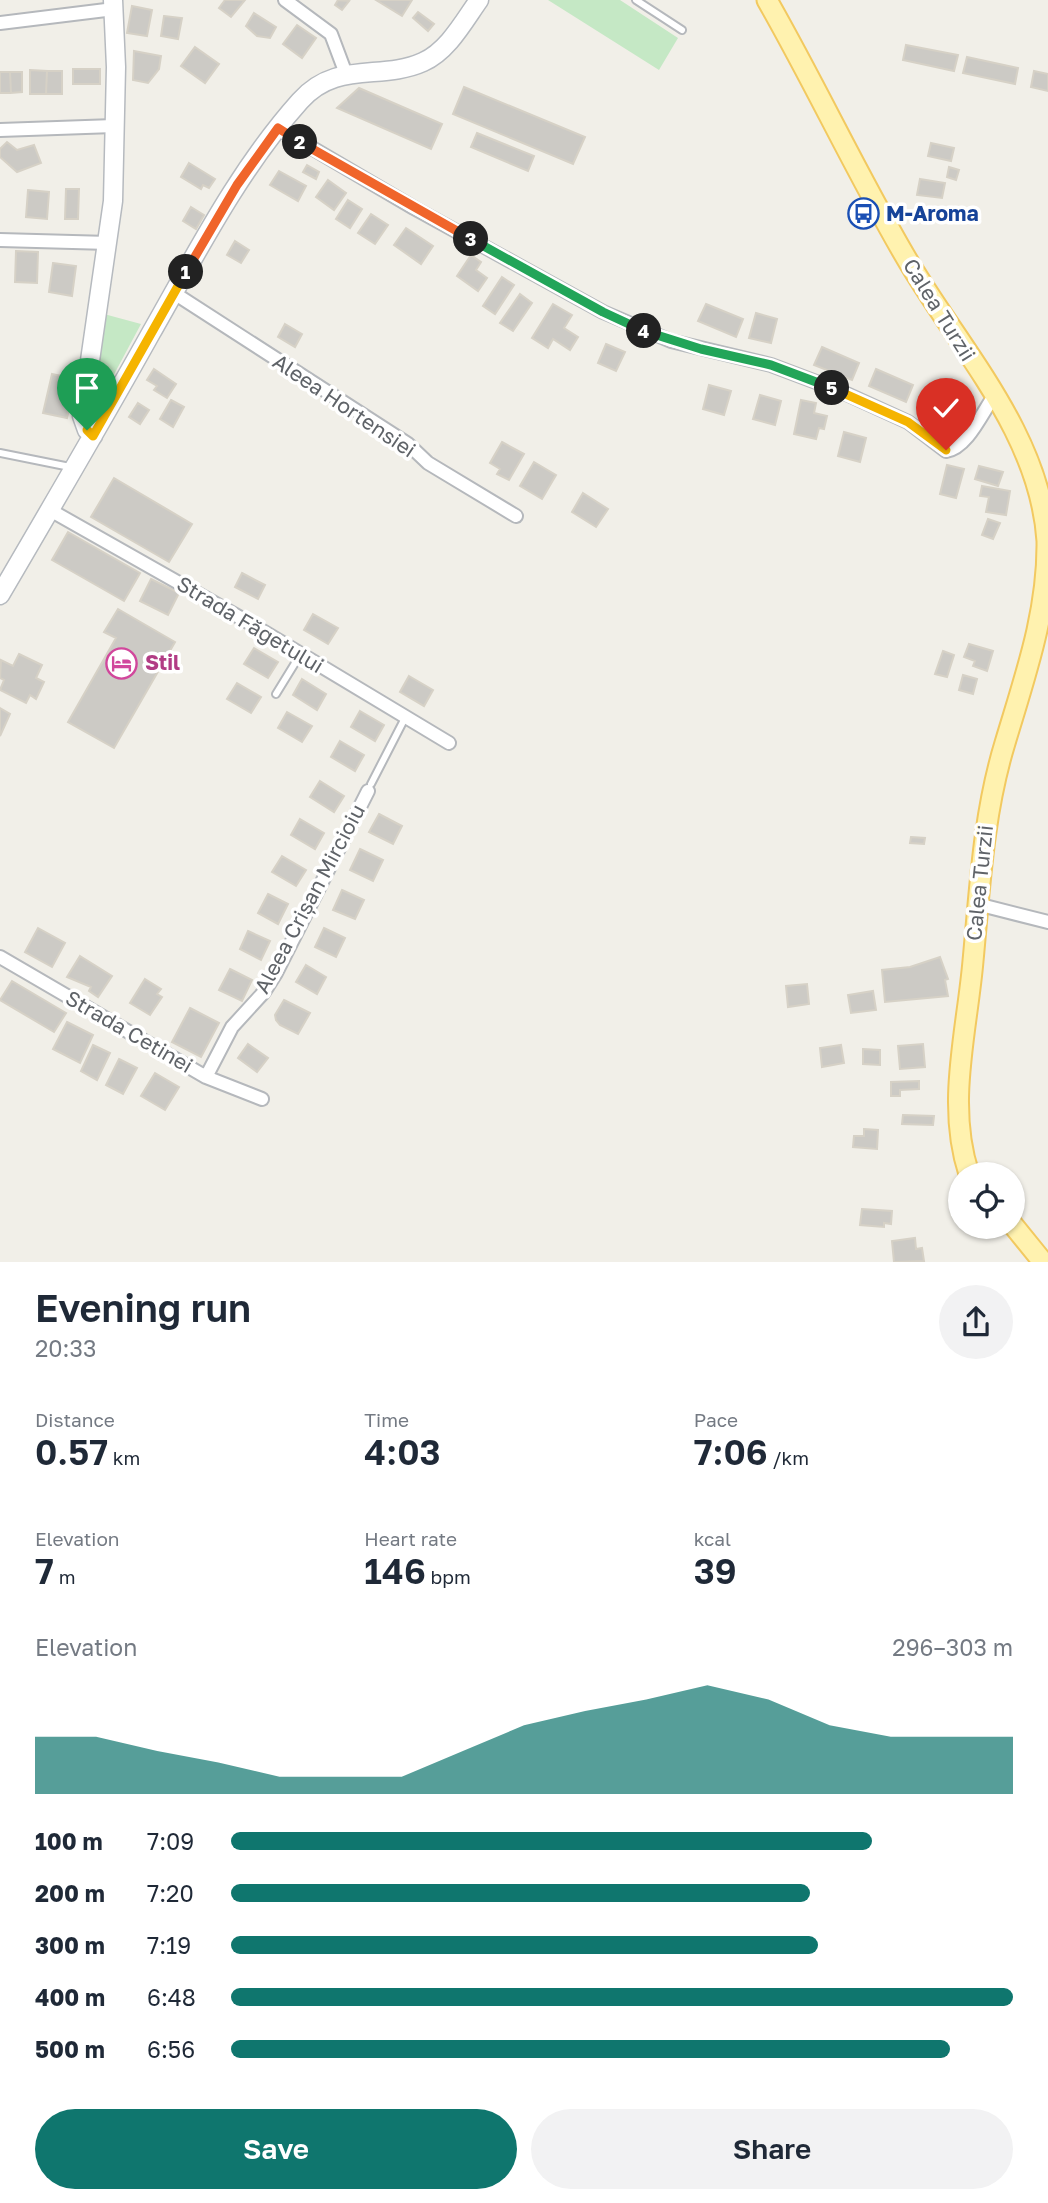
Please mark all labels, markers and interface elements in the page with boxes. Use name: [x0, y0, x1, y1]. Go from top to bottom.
pin: 2: [282, 124, 318, 160]
text: 2: [294, 130, 305, 153]
bus stop icon: M-Aroma: [846, 197, 880, 231]
place label: M-Aroma: [886, 200, 979, 226]
pin: 3: [454, 222, 489, 256]
text: 3: [465, 227, 476, 250]
street label: Calea Turzii: [898, 253, 982, 366]
pin: 1: [168, 254, 204, 290]
text: 1: [181, 260, 190, 283]
pin: 4: [626, 314, 662, 348]
text: 4: [638, 319, 649, 342]
street label: Aleea Hortensiei: [268, 348, 421, 463]
pin: [57, 358, 117, 430]
icon: arrive: [68, 369, 106, 407]
pin: 5: [814, 370, 850, 406]
text: 5: [826, 376, 837, 399]
pin: [916, 378, 976, 450]
icon: check: [927, 389, 965, 427]
street label: Strada Făgetului: [172, 570, 329, 678]
hotel icon: Stil: [105, 646, 139, 680]
place label: Stil: [145, 649, 180, 675]
street label: Aleea Crișan Mircioiu: [248, 799, 370, 998]
street label: Calea Turzii: [960, 824, 998, 942]
street label: Strada Cetinei: [61, 984, 198, 1078]
map controls: [948, 1162, 1025, 1239]
button: locate: [948, 1162, 1025, 1239]
text: Evening run: [35, 1285, 251, 1330]
button: share: [939, 1285, 1013, 1359]
text: 20:33: [35, 1334, 96, 1362]
text: Distance: [35, 1408, 115, 1431]
text: Time: [364, 1408, 409, 1431]
text: Pace: [694, 1408, 738, 1431]
text: 0.57: [35, 1431, 108, 1473]
text: 4:03: [364, 1431, 441, 1473]
text: 7:06: [694, 1431, 768, 1473]
text: km: [108, 1446, 140, 1469]
text: /km: [768, 1446, 809, 1469]
text: Elevation: [35, 1527, 120, 1550]
text: Heart rate: [364, 1527, 457, 1550]
text: kcal: [694, 1527, 731, 1550]
text: 7: [35, 1550, 54, 1592]
text: 146: [364, 1550, 426, 1592]
text: 39: [694, 1550, 737, 1592]
text: m: [54, 1565, 75, 1588]
text: bpm: [426, 1565, 471, 1588]
text: Elevation: [35, 1633, 137, 1661]
text: 296–303 m: [892, 1633, 1013, 1661]
text: 100 m: [35, 1827, 103, 1855]
text: 7:09: [147, 1827, 194, 1855]
text: 200 m: [35, 1879, 105, 1907]
text: 7:20: [147, 1879, 194, 1907]
text: 300 m: [35, 1931, 105, 1959]
text: 7:19: [147, 1931, 191, 1959]
text: 400 m: [35, 1983, 105, 2011]
text: 6:48: [147, 1983, 196, 2011]
text: 500 m: [35, 2035, 105, 2063]
text: 6:56: [147, 2035, 195, 2063]
button: Save: [35, 2109, 517, 2189]
button: Share: [531, 2109, 1013, 2189]

